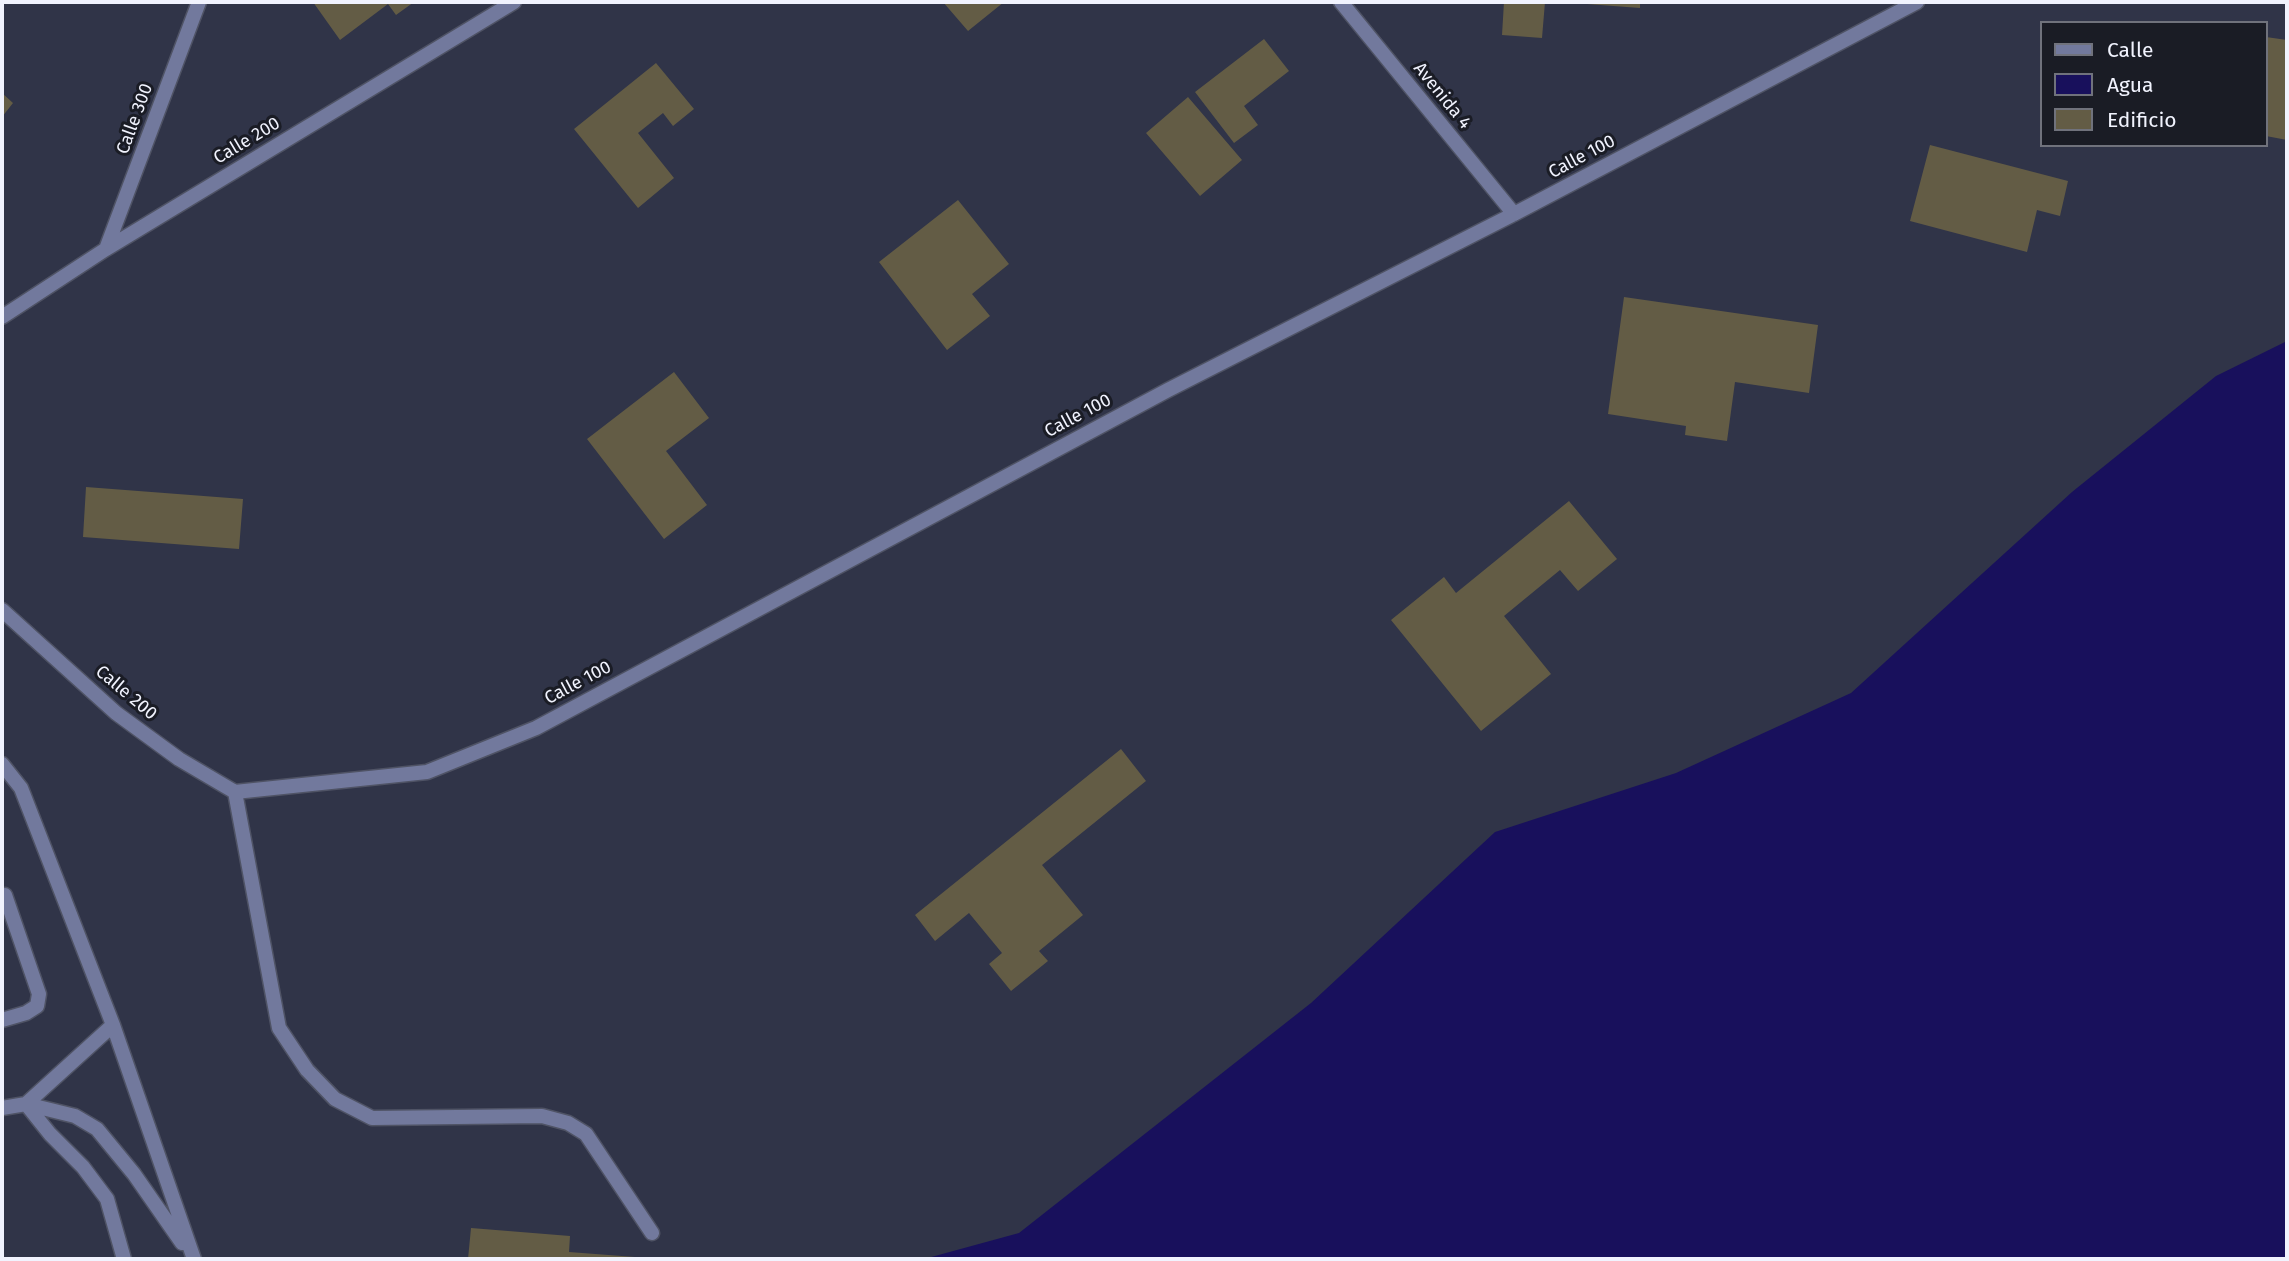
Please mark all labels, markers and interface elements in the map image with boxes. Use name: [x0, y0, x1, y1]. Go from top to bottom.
legend: [2040, 21, 2268, 147]
text: Calle: [2107, 37, 2153, 63]
street label: Avenida 4: [1409, 58, 1475, 134]
text: Agua: [2107, 72, 2153, 98]
street label: Calle 300: [112, 81, 158, 157]
text: Edificio: [2107, 107, 2177, 133]
street label: Calle 200: [210, 113, 284, 169]
street label: Calle 100: [1545, 130, 1619, 184]
street label: Calle 100: [1041, 389, 1115, 443]
street label: Calle 100: [541, 656, 615, 710]
street label: Calle 200: [91, 661, 161, 725]

